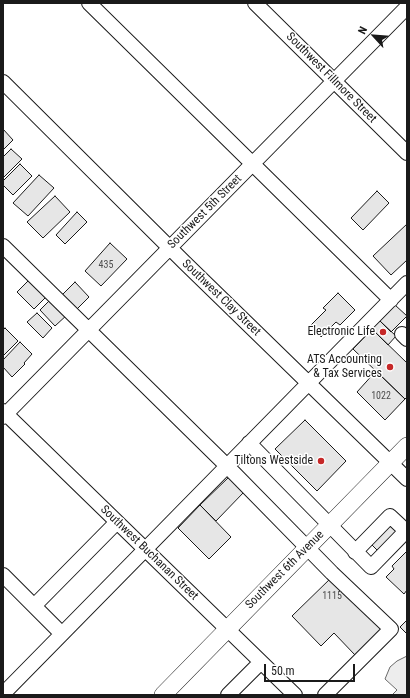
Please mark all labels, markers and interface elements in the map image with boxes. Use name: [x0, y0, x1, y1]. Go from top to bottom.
north arrow: [354, 16, 394, 56]
text: N: [355, 25, 370, 36]
street label: Southwest Fillmore Street: [283, 30, 379, 126]
street label: Southwest 5th Street: [165, 172, 245, 252]
street label: Southwest Clay Street: [179, 257, 263, 339]
house number: 435: [99, 259, 113, 271]
place label: Electronic Life: [307, 325, 375, 339]
marker: Electronic Life: [378, 327, 388, 337]
place label: ATS Accounting & Tax Services: [307, 353, 382, 381]
marker: ATS Accounting & Tax Services: [385, 362, 395, 372]
house number: 1022: [371, 390, 391, 402]
place label: Tiltons Westside: [234, 454, 313, 468]
marker: Tiltons Westside: [316, 456, 326, 466]
street label: Southwest Buchanan Street: [97, 503, 201, 603]
street label: Southwest 6th Avenue: [243, 528, 327, 612]
house number: 1115: [322, 590, 342, 602]
scale bar: [266, 656, 357, 682]
text: 50 m: [271, 664, 295, 678]

